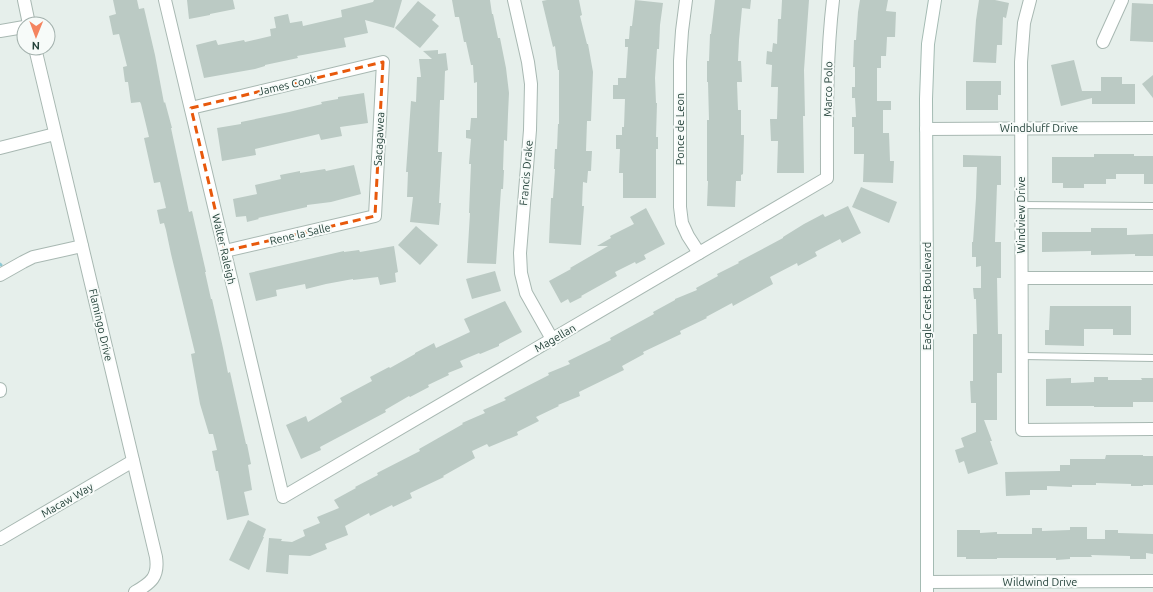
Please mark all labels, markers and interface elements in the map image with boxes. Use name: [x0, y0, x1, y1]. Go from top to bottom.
north arrow: [16, 16, 56, 56]
text: N: [32, 40, 40, 52]
street label: Marco Polo: [822, 61, 834, 117]
street label: James Cook: [257, 72, 318, 97]
street label: Ponce de Leon: [674, 93, 686, 165]
street label: Sacagawea: [372, 112, 386, 166]
street label: Windbluff Drive: [1000, 122, 1078, 134]
street label: Francis Drake: [517, 140, 535, 206]
street label: Windview Drive: [1015, 177, 1027, 253]
street label: Walter Raleigh: [210, 212, 238, 286]
street label: Rene la Salle: [268, 221, 332, 247]
street label: Eagle Crest Boulevard: [921, 242, 933, 350]
street label: Flamingo Drive: [87, 288, 115, 362]
street label: Magellan: [532, 321, 578, 355]
street label: Macaw Way: [39, 480, 96, 520]
street label: Wildwind Drive: [1003, 576, 1077, 588]

